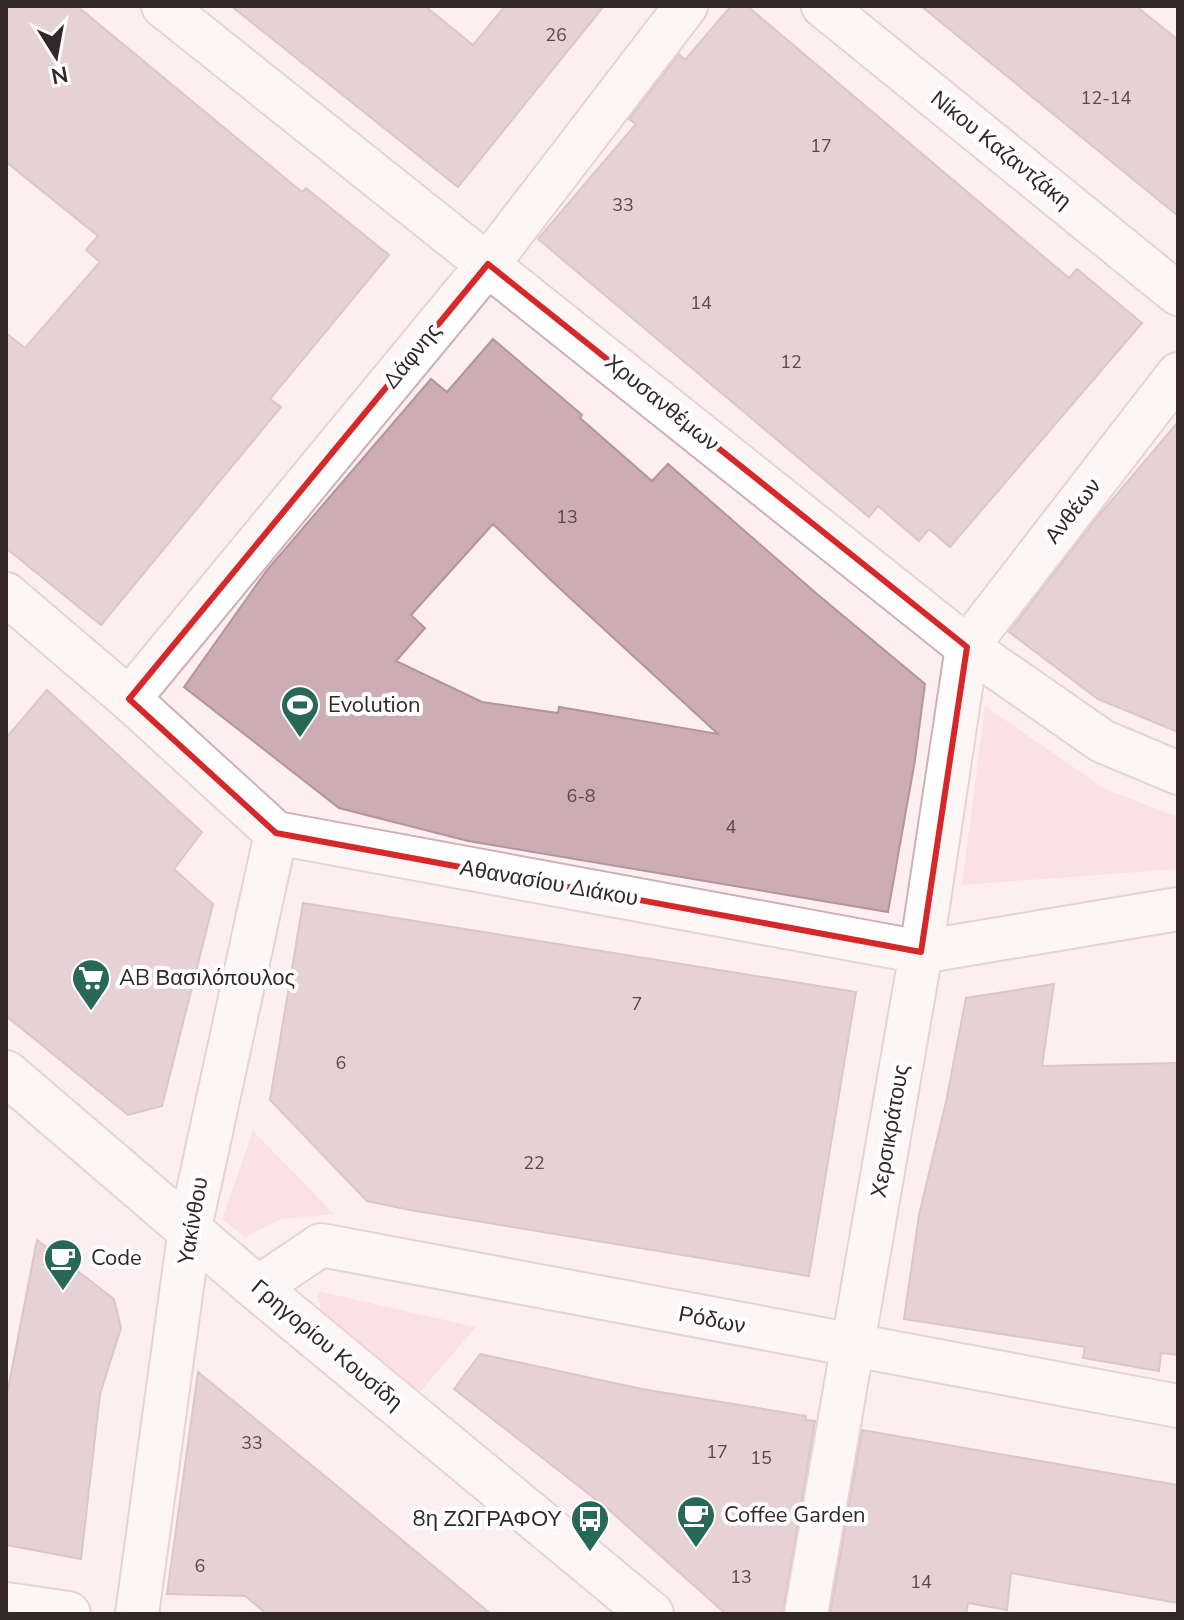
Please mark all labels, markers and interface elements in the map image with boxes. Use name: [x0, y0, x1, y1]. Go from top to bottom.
north arrow: [16, 16, 96, 96]
house number: 26: [545, 23, 567, 47]
text: N: [49, 58, 71, 91]
street label: Νίκου Καζαντζάκη: [924, 84, 1078, 216]
house number: 12-14: [1081, 86, 1132, 110]
house number: 17: [810, 134, 832, 158]
house number: 33: [612, 193, 634, 217]
house number: 14: [690, 291, 712, 315]
street label: Δάφνης: [376, 317, 448, 395]
street label: Χρυσανθέμων: [599, 348, 725, 458]
house number: 12: [780, 350, 802, 374]
street label: Ανθέων: [1038, 472, 1108, 550]
house number: 13: [556, 505, 578, 529]
sports icon: Evolution: [279, 684, 321, 739]
place label: Evolution: [328, 690, 420, 720]
house number: 6-8: [566, 784, 596, 808]
house number: 4: [726, 815, 737, 839]
street label: Αθανασίου Διάκου: [458, 853, 640, 913]
supermarket icon: AB Βασιλόπουλος: [70, 957, 112, 1012]
place label: AB Βασιλόπουλος: [119, 963, 295, 993]
house number: 7: [632, 992, 642, 1016]
house number: 6: [336, 1051, 346, 1075]
street label: Χερσικράτους: [864, 1062, 916, 1200]
house number: 22: [523, 1151, 545, 1175]
street label: Υακίνθου: [171, 1175, 215, 1267]
cafe icon: Code: [42, 1237, 84, 1292]
place label: Code: [91, 1243, 142, 1273]
street label: Γρηγορίου Κουσίδη: [245, 1273, 409, 1417]
street label: Ρόδων: [676, 1299, 748, 1341]
house number: 33: [241, 1431, 263, 1455]
house number: 17: [706, 1440, 728, 1464]
house number: 15: [750, 1446, 772, 1470]
cafe icon: Coffee Garden: [675, 1494, 717, 1549]
bus stop icon: 8η ΖΩΓΡΑΦΟΥ: [569, 1498, 611, 1553]
place label: Coffee Garden: [724, 1500, 866, 1530]
place label: 8η ΖΩΓΡΑΦΟΥ: [413, 1504, 562, 1534]
house number: 6: [195, 1554, 205, 1578]
house number: 13: [730, 1565, 752, 1589]
house number: 14: [910, 1570, 932, 1594]

